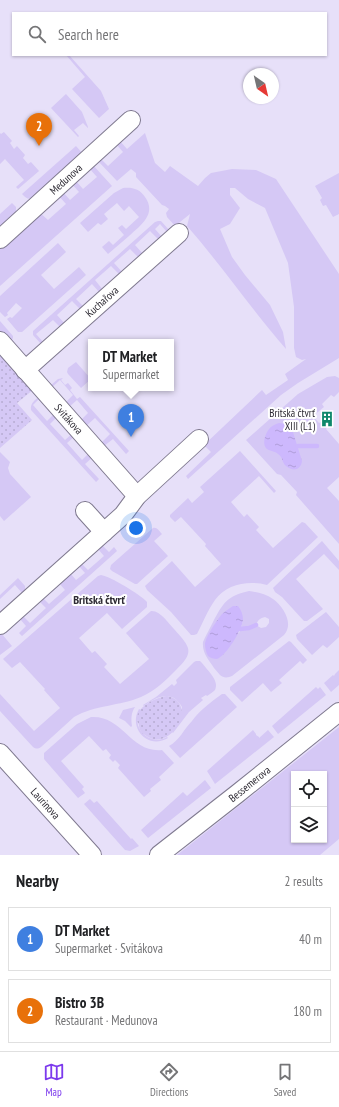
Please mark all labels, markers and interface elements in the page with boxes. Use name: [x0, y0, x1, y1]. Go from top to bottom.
search box: [12, 12, 327, 56]
icon: search: [26, 23, 48, 45]
text: Search here: [58, 25, 119, 44]
north arrow: [243, 68, 279, 104]
pin: 2: [26, 113, 52, 146]
street label: Medunova: [47, 161, 85, 198]
street label: Kuchařova: [83, 283, 121, 320]
popup: [88, 339, 174, 391]
text: DT Market: [103, 347, 157, 366]
text: Supermarket: [103, 366, 159, 383]
street label: Svitákova: [52, 401, 86, 437]
pin: 1: [118, 404, 144, 437]
place label: Britská čtvrť XIII (L1): [269, 406, 315, 433]
building icon: Britská čtvrť XIII (L1): [318, 410, 336, 428]
your location: [126, 518, 146, 538]
district label: Britská čtvrť: [73, 592, 125, 607]
street label: Bessemerova: [226, 763, 273, 805]
map controls: [291, 771, 327, 843]
button: locate: [291, 771, 327, 807]
street label: Laurinova: [28, 785, 63, 822]
button: layers: [291, 807, 327, 843]
text: Nearby: [16, 870, 59, 892]
text: 2 results: [284, 873, 323, 890]
text: DT Market: [55, 921, 110, 940]
text: 1: [27, 931, 33, 948]
text: 40 m: [299, 931, 322, 948]
text: Supermarket · Svitákova: [55, 940, 163, 957]
text: Bistro 3B: [55, 993, 104, 1012]
text: 2: [27, 1003, 33, 1020]
text: 180 m: [293, 1003, 322, 1020]
text: Restaurant · Medunova: [55, 1012, 158, 1029]
tab: Map: [43, 1061, 65, 1099]
tab: Directions: [150, 1061, 188, 1099]
tab: Saved: [274, 1061, 296, 1099]

